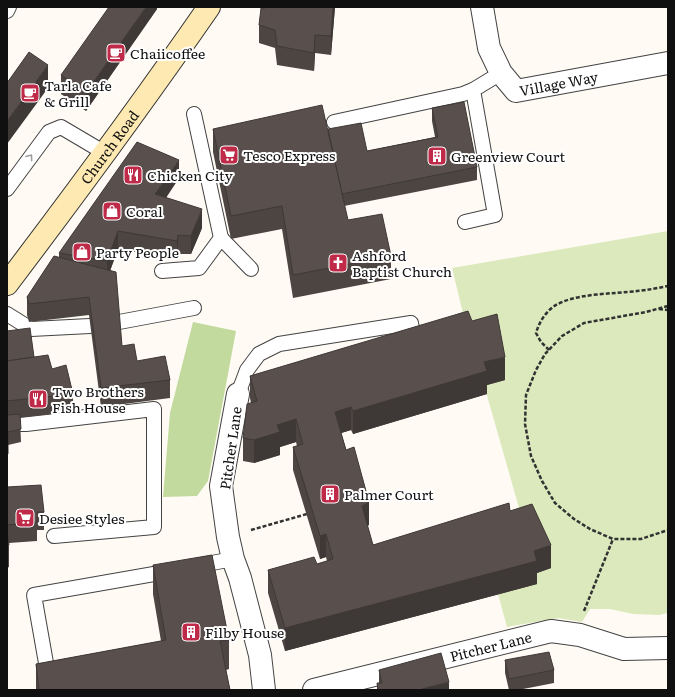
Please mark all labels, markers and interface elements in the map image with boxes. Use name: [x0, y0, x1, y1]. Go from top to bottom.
cafe icon: Chaiicoffee: [105, 42, 127, 64]
place label: Chaiicoffee: [130, 43, 205, 63]
street label: Village Way: [518, 66, 600, 100]
place label: Tarla Cafe & Grill: [44, 75, 112, 111]
cafe icon: Tarla Cafe & Grill: [19, 82, 41, 104]
street label: Church Road: [75, 106, 143, 188]
supermarket icon: Tesco Express: [218, 144, 240, 166]
place label: Tesco Express: [243, 145, 335, 165]
building icon: Greenview Court: [426, 145, 448, 167]
place label: Greenview Court: [451, 146, 565, 166]
one-way arrow: [25, 154, 33, 161]
restaurant icon: Chicken City: [122, 164, 144, 186]
place label: Chicken City: [147, 165, 234, 185]
shop icon: Coral: [101, 200, 123, 222]
place label: Coral: [126, 201, 163, 221]
shop icon: Party People: [71, 241, 93, 263]
place label: Party People: [96, 242, 179, 262]
place label: Ashford Baptist Church: [352, 245, 452, 281]
church icon: Ashford Baptist Church: [327, 252, 349, 274]
place label: Two Brothers Fish House: [52, 381, 144, 417]
restaurant icon: Two Brothers Fish House: [27, 388, 49, 410]
street label: Pitcher Lane: [214, 405, 246, 491]
building icon: Palmer Court: [319, 483, 341, 505]
place label: Palmer Court: [344, 484, 434, 504]
supermarket icon: Desiee Styles: [14, 507, 36, 529]
place label: Desiee Styles: [39, 508, 124, 528]
building icon: Filby House: [180, 621, 202, 643]
place label: Filby House: [205, 622, 284, 642]
street label: Pitcher Lane: [448, 626, 534, 666]

